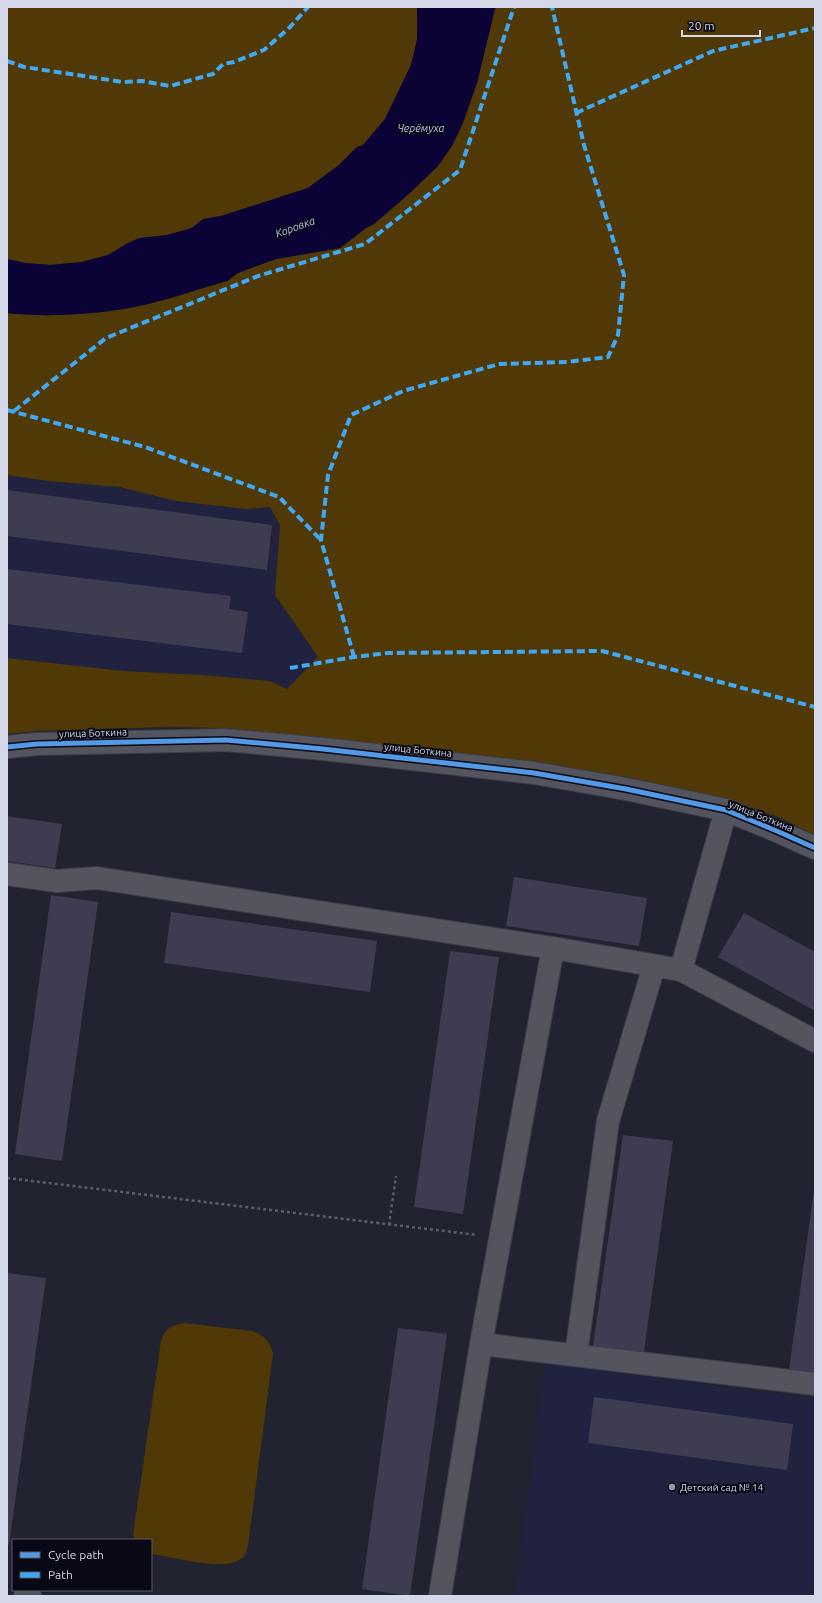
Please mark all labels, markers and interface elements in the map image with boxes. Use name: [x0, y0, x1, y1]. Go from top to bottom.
scale bar: [682, 12, 760, 38]
text: 20 m: [688, 19, 715, 32]
water label: Черёмуха: [397, 122, 445, 134]
water label: Коровка: [274, 214, 317, 240]
street label: улица Боткина: [59, 726, 127, 740]
street label: улица Боткина: [384, 741, 452, 759]
street label: улица Боткина: [727, 798, 795, 834]
marker: Детский сад № 14: [667, 1482, 677, 1492]
place label: Детский сад № 14: [680, 1482, 764, 1493]
legend: [12, 1539, 152, 1591]
text: Cycle path: [48, 1548, 104, 1561]
text: Path: [48, 1568, 73, 1581]

